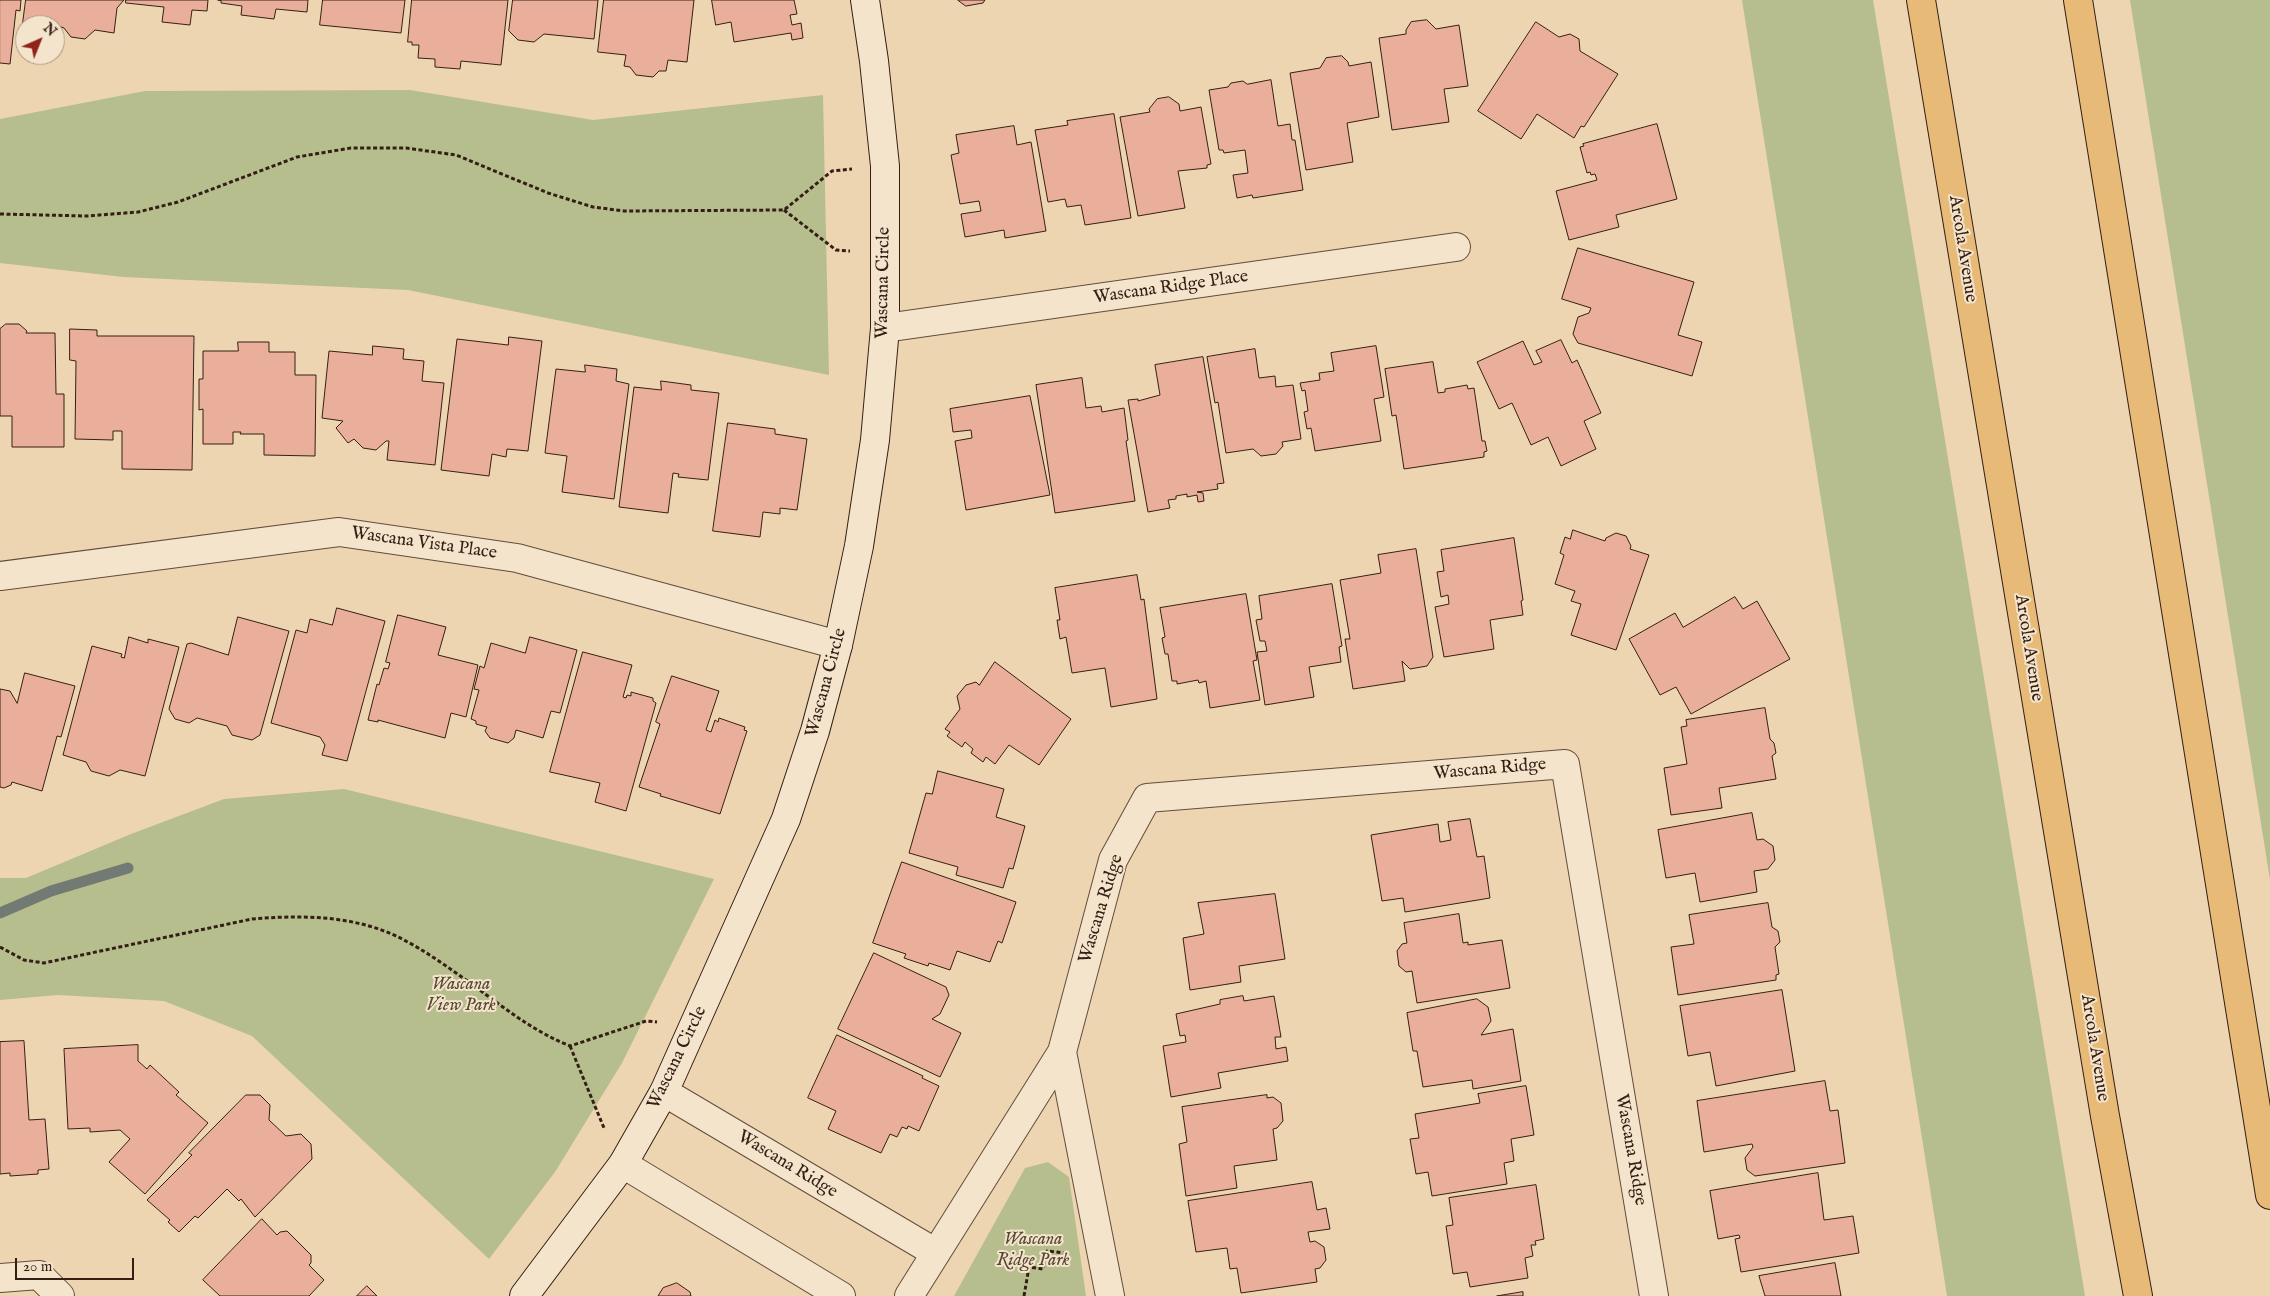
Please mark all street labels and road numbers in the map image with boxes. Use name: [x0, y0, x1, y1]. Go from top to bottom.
street label: Arcola Avenue: [1943, 194, 1981, 304]
street label: Wascana Circle: [872, 227, 896, 339]
street label: Wascana Ridge Place: [1092, 266, 1250, 310]
street label: Wascana Vista Place: [350, 523, 498, 565]
street label: Arcola Avenue: [2009, 593, 2047, 703]
street label: Wascana Circle: [802, 626, 852, 740]
street label: Wascana Ridge: [1433, 754, 1547, 786]
street label: Wascana Ridge: [1075, 852, 1129, 966]
street label: Arcola Avenue: [2075, 993, 2113, 1103]
street label: Wascana Circle: [644, 1003, 712, 1113]
street label: Wascana Ridge: [1610, 1093, 1650, 1207]
street label: Wascana Ridge: [733, 1127, 841, 1203]

